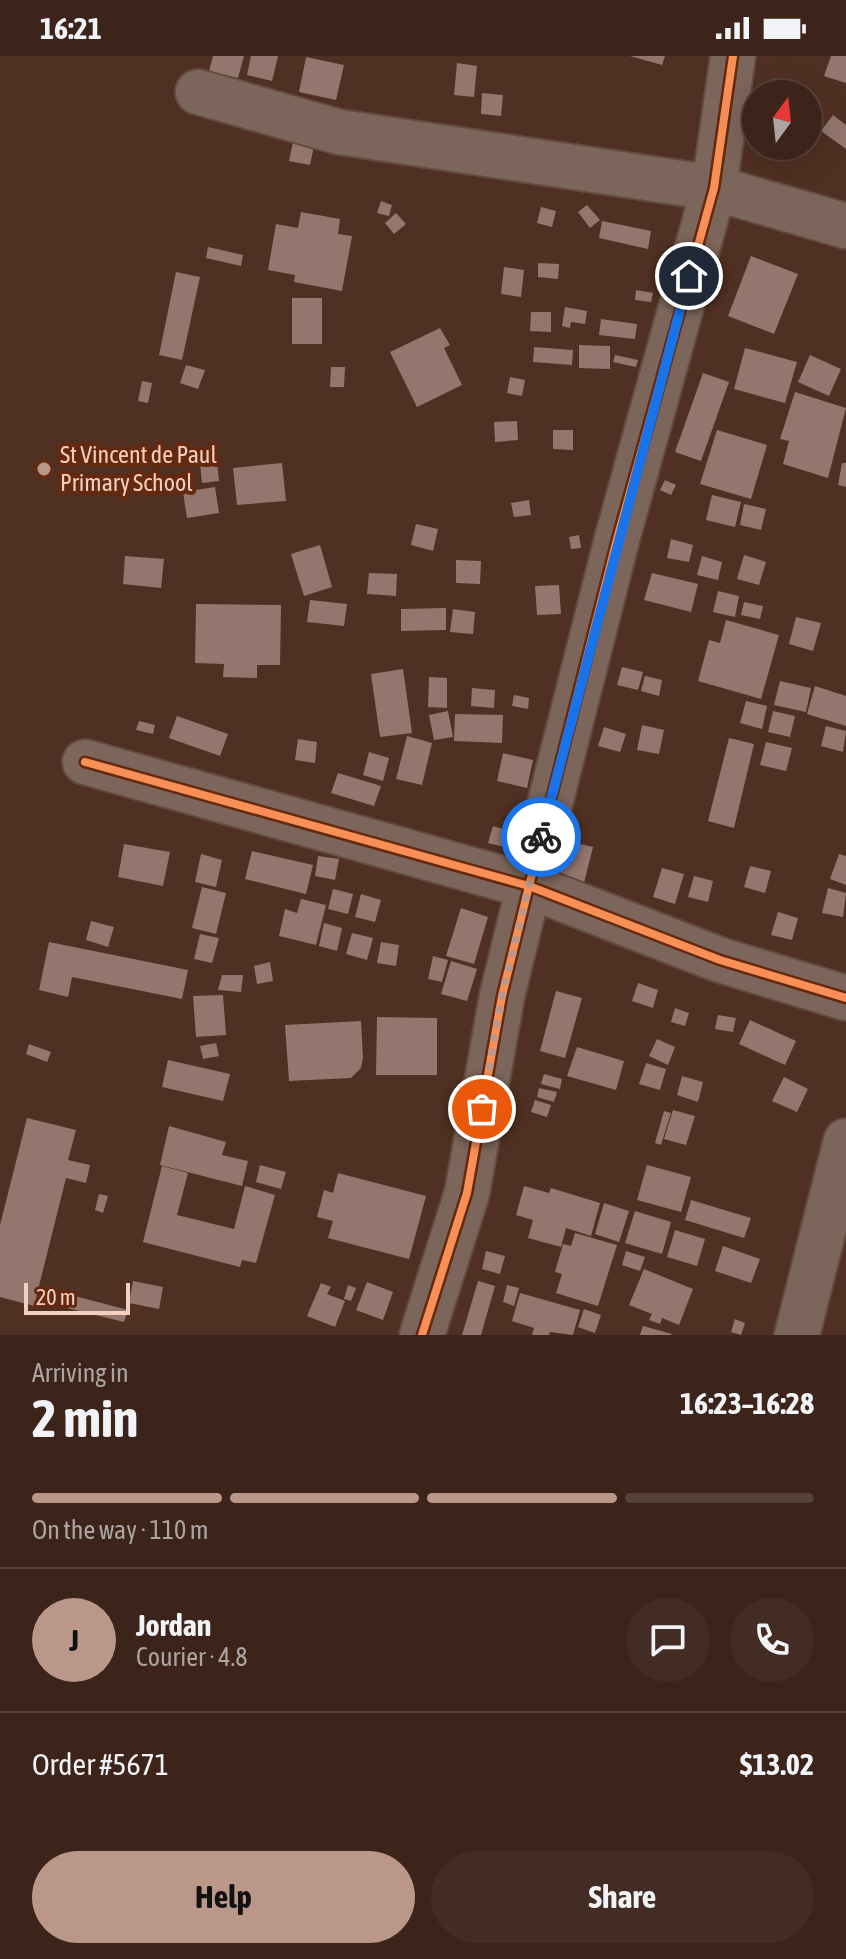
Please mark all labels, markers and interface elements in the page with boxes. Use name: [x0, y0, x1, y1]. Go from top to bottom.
text: 16:21: [40, 11, 102, 45]
north arrow: [742, 80, 822, 160]
map controls: [742, 80, 822, 160]
pin: [655, 242, 723, 310]
icon: home: [667, 254, 711, 298]
place label: St Vincent de Paul Primary School: [60, 441, 217, 496]
marker: St Vincent de Paul Primary School: [35, 460, 53, 478]
courier: [501, 797, 581, 877]
icon: bike: [519, 815, 563, 859]
pin: [448, 1075, 516, 1143]
icon: bag: [460, 1087, 504, 1131]
scale bar: [24, 1279, 130, 1315]
text: 20 m: [36, 1284, 76, 1310]
text: Arriving in: [32, 1358, 129, 1388]
text: 16:23–16:28: [680, 1386, 814, 1420]
text: 2 min: [32, 1388, 138, 1448]
text: On the way · 110 m: [32, 1515, 209, 1545]
button: chat: [626, 1598, 710, 1682]
button: phone: [730, 1598, 814, 1682]
text: Jordan: [136, 1608, 211, 1642]
text: J: [69, 1623, 79, 1657]
text: Courier · 4.8: [136, 1642, 247, 1672]
text: Order #5671: [32, 1747, 169, 1781]
text: $13.02: [740, 1747, 814, 1781]
button: Help: [32, 1851, 415, 1943]
button: Share: [431, 1851, 814, 1943]

